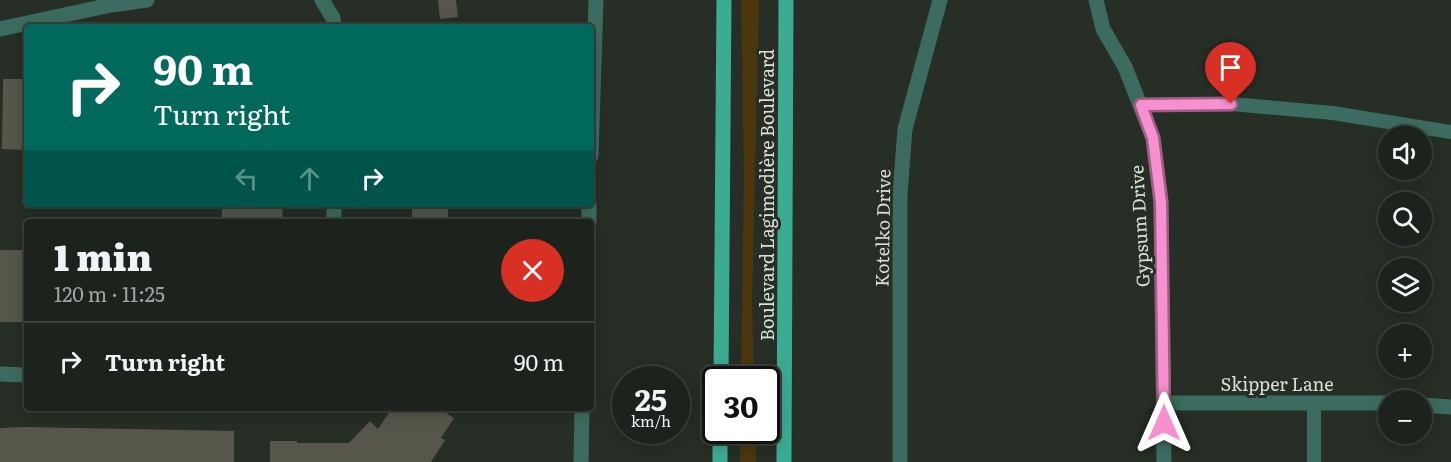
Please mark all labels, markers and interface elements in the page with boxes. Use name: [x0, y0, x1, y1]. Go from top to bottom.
text: 90 m: [153, 36, 253, 98]
pin: [1205, 42, 1256, 104]
icon: right: [54, 48, 132, 126]
street label: Boulevard Lagimodière Boulevard: [753, 49, 780, 341]
icon: arrive: [1214, 51, 1247, 84]
text: Turn right: [153, 93, 290, 133]
map controls: [1378, 126, 1432, 444]
button: sound: [1378, 126, 1432, 180]
icon: left: [230, 162, 263, 195]
icon: ahead: [293, 162, 326, 195]
icon: right: [356, 162, 389, 195]
street label: Gypsum Drive: [1122, 164, 1156, 288]
street label: Kotelko Drive: [867, 169, 897, 287]
button: search: [1378, 192, 1432, 246]
text: 1 min: [54, 229, 152, 282]
button: close: [501, 239, 564, 302]
button: layers: [1378, 258, 1432, 312]
text: 120 m · 11:25: [54, 278, 165, 308]
button: +: [1378, 324, 1432, 378]
icon: right: [54, 345, 87, 378]
text: Turn right: [105, 345, 225, 378]
text: 90 m: [514, 345, 564, 378]
speed limit sign: 30: [702, 366, 780, 444]
street label: Skipper Lane: [1220, 370, 1334, 397]
text: 25: [635, 376, 667, 420]
button: −: [1378, 390, 1432, 444]
position arrow: [1132, 391, 1196, 455]
text: km/h: [631, 409, 671, 432]

